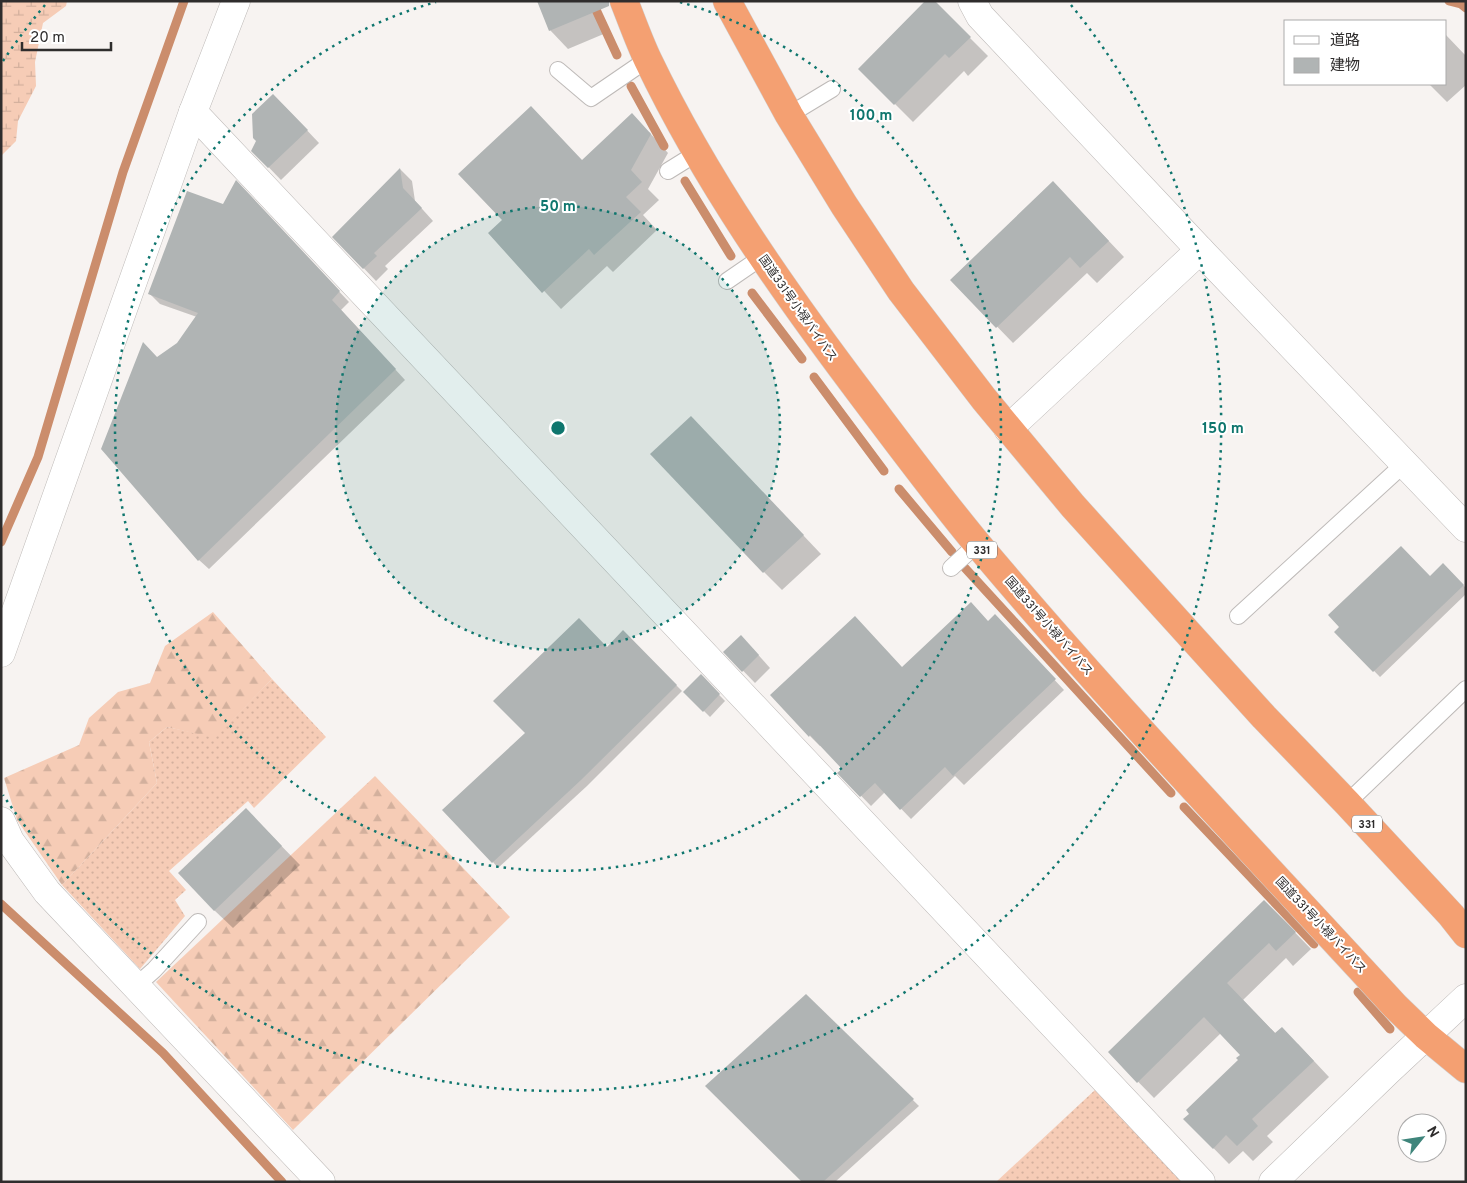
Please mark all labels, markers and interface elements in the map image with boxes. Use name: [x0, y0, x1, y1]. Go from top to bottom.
scale bar: [22, 20, 111, 52]
legend: [1284, 20, 1447, 85]
text: 20 m: [30, 29, 65, 48]
text: 道路: [1330, 32, 1360, 51]
text: 建物: [1330, 57, 1360, 76]
text: 100 m: [850, 107, 892, 126]
text: 50 m: [540, 198, 576, 217]
street label: 国道331号小禄バイパス: [754, 252, 840, 365]
centre of rings: [549, 419, 567, 437]
text: 150 m: [1202, 420, 1244, 439]
road number: 331: [967, 542, 997, 558]
street label: 国道331号小禄バイパス: [1001, 574, 1096, 680]
road number: 331: [1352, 816, 1382, 832]
street label: 国道331号小禄バイパス: [1271, 874, 1369, 977]
north arrow: [1397, 1113, 1447, 1163]
text: N: [1422, 1124, 1442, 1141]

